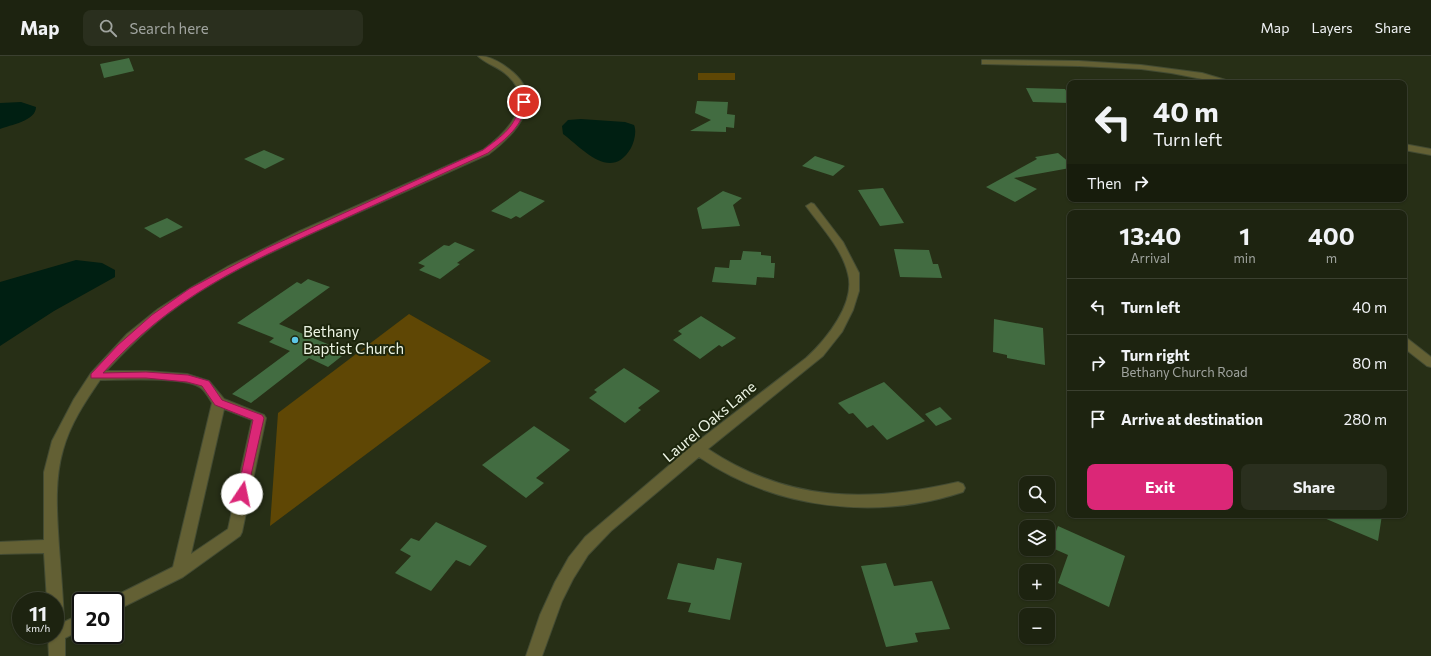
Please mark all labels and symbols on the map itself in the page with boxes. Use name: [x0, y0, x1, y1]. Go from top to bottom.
pin: [507, 85, 541, 119]
place label: Bethany Baptist Church: [303, 322, 404, 357]
marker: Bethany Baptist Church: [290, 335, 300, 345]
street label: Laurel Oaks Lane: [659, 377, 759, 465]
position arrow: [221, 473, 263, 515]
speed limit sign: 20: [72, 592, 124, 644]

